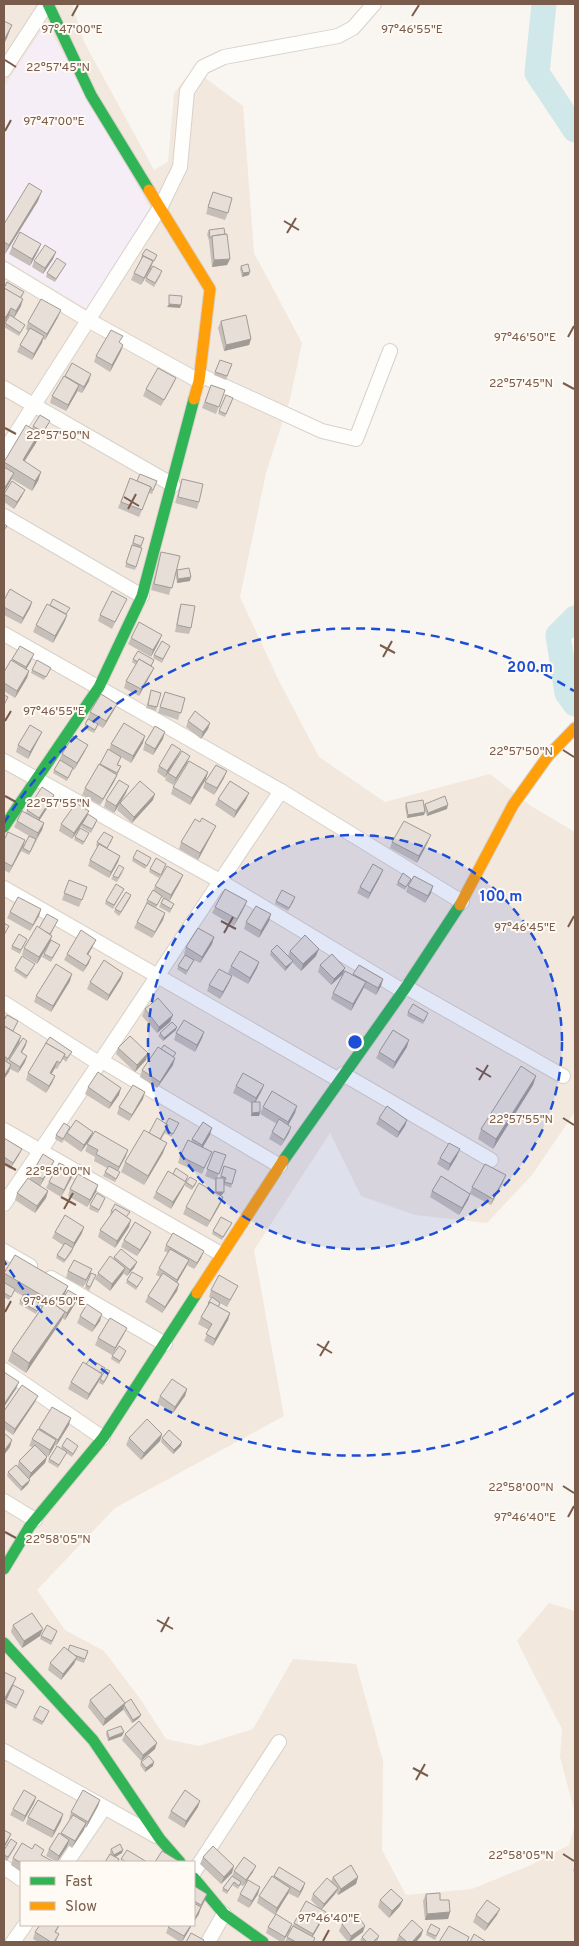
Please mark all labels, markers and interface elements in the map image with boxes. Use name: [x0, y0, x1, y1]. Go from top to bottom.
text: 97°47'00"E: [41, 22, 103, 38]
text: 97°46'55"E: [381, 22, 443, 38]
text: 22°57'45"N: [26, 60, 90, 76]
text: 97°47'00"E: [23, 114, 85, 130]
text: 97°46'50"E: [494, 330, 556, 346]
text: 22°57'45"N: [489, 376, 553, 392]
text: 22°57'50"N: [26, 428, 90, 444]
text: 200 m: [507, 659, 553, 678]
text: 97°46'55"E: [23, 704, 85, 720]
text: 22°57'50"N: [489, 744, 553, 760]
text: 22°57'55"N: [26, 796, 90, 812]
text: 100 m: [480, 888, 522, 907]
text: 97°46'45"E: [494, 920, 556, 936]
centre of rings: [346, 1033, 364, 1051]
text: 22°57'55"N: [489, 1112, 553, 1128]
text: 22°58'00"N: [25, 1164, 91, 1180]
text: 97°46'50"E: [23, 1294, 85, 1310]
text: 22°58'00"N: [488, 1480, 554, 1496]
text: 97°46'40"E: [494, 1510, 556, 1526]
text: 22°58'05"N: [25, 1532, 91, 1548]
text: 22°58'05"N: [488, 1848, 554, 1864]
legend: [20, 1861, 195, 1926]
text: Fast: [65, 1873, 93, 1892]
text: Slow: [65, 1898, 97, 1917]
text: 97°46'40"E: [298, 1911, 360, 1927]

